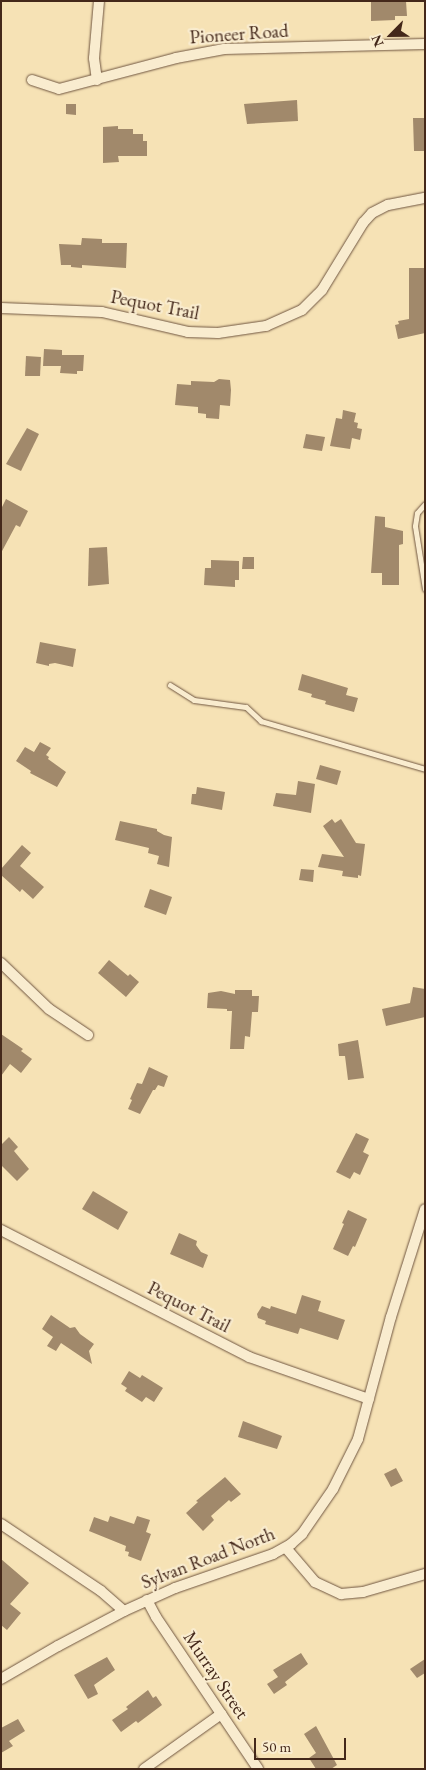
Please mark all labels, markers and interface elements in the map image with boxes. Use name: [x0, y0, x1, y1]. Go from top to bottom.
north arrow: [366, 10, 416, 60]
street label: Pioneer Road: [189, 19, 289, 49]
text: N: [367, 32, 388, 50]
street label: Pequot Trail: [109, 285, 201, 325]
street label: Pequot Trail: [144, 1276, 234, 1338]
street label: Sylvan Road North: [138, 1522, 278, 1594]
street label: Murray Street: [178, 1627, 254, 1723]
scale bar: [256, 1728, 348, 1760]
text: 50 m: [262, 1737, 291, 1756]

